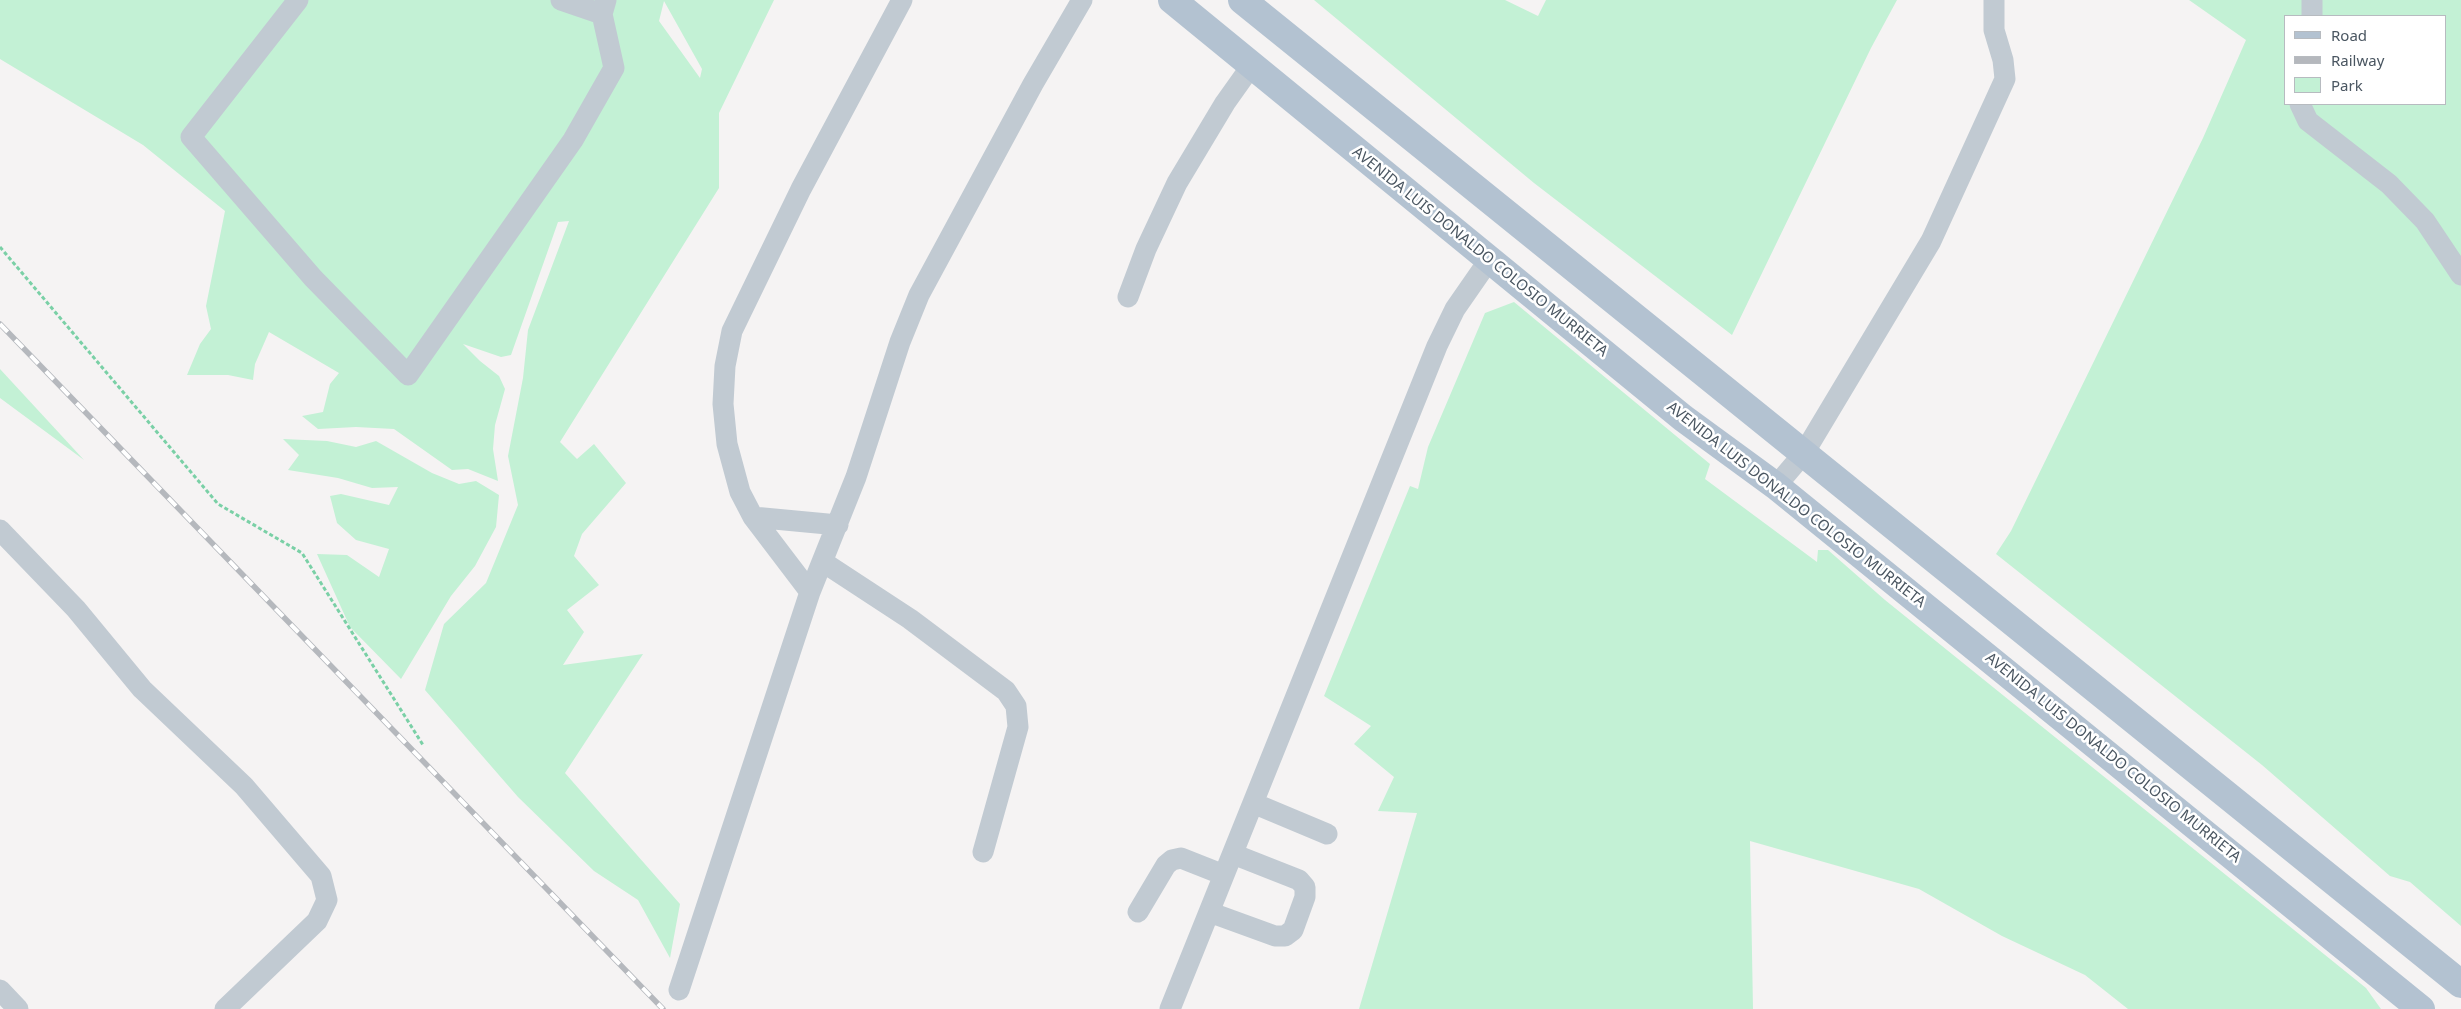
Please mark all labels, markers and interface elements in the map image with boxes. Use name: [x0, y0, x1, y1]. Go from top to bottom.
legend: [2284, 15, 2446, 105]
text: Road: [2331, 25, 2367, 45]
text: Railway: [2331, 50, 2384, 70]
text: Park: [2331, 75, 2363, 95]
street label: AVENIDA LUIS DONALDO COLOSIO MURRIETA: [1349, 143, 1611, 361]
street label: AVENIDA LUIS DONALDO COLOSIO MURRIETA: [1663, 398, 1929, 612]
street label: AVENIDA LUIS DONALDO COLOSIO MURRIETA: [1982, 649, 2244, 867]

